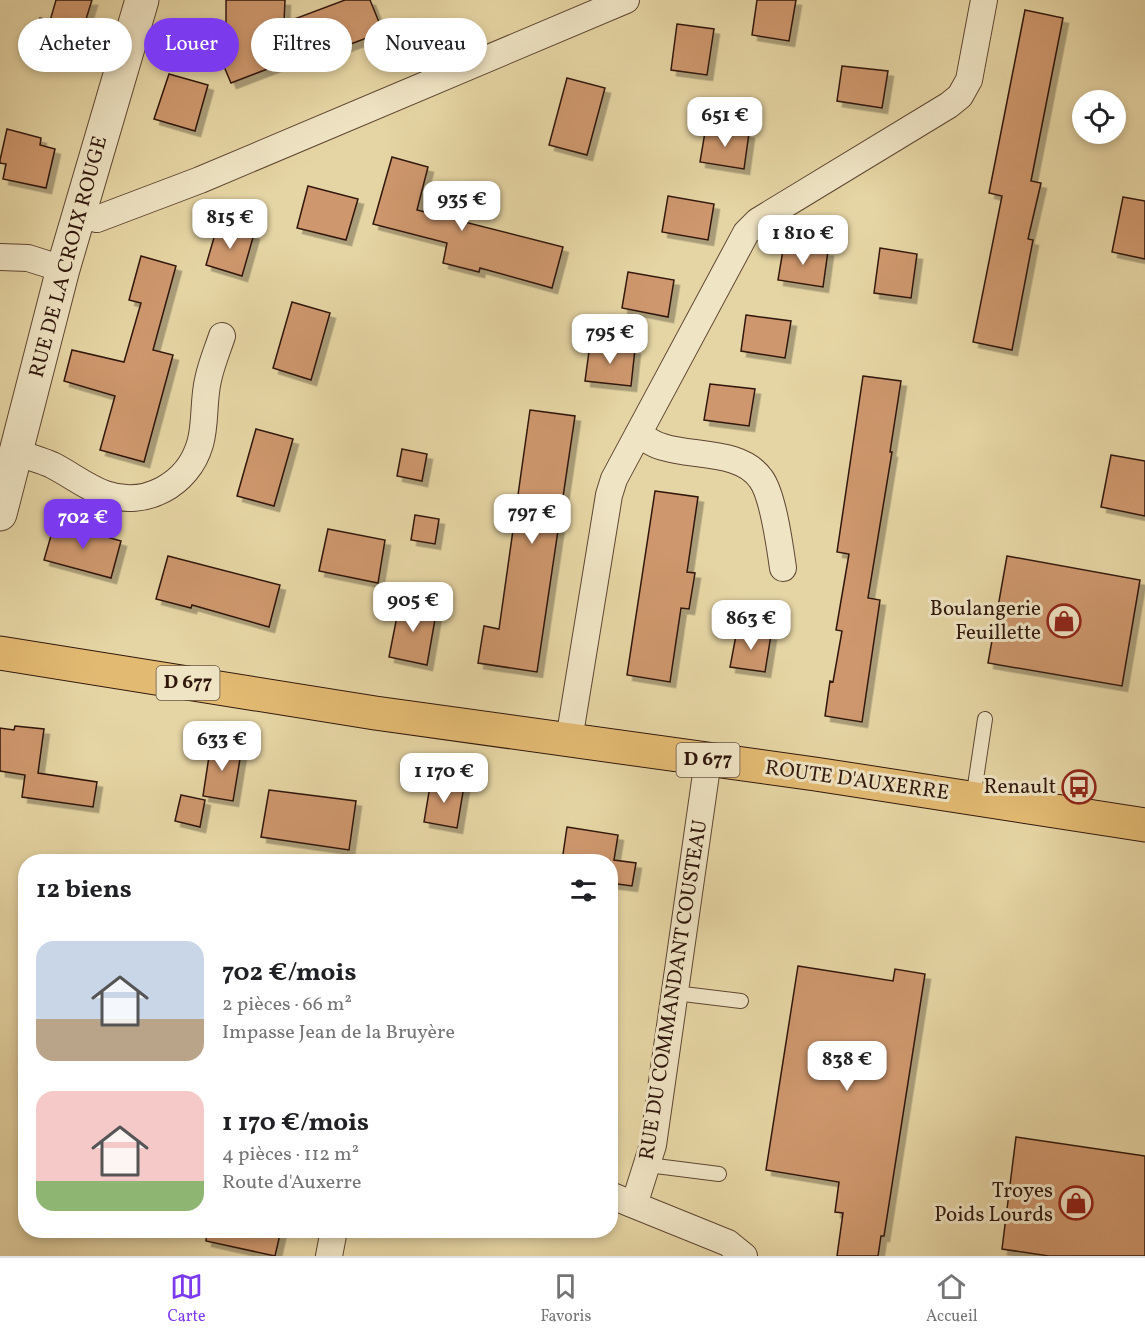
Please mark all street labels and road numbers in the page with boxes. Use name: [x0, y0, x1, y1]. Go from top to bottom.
street label: RUE DE LA CROIX ROUGE: [23, 133, 115, 381]
road number: D 677: [156, 666, 219, 700]
road number: D 677: [676, 743, 740, 777]
street label: ROUTE D'AUXERRE: [763, 754, 951, 808]
street label: RUE DU COMMANDANT COUSTEAU: [633, 818, 715, 1162]

